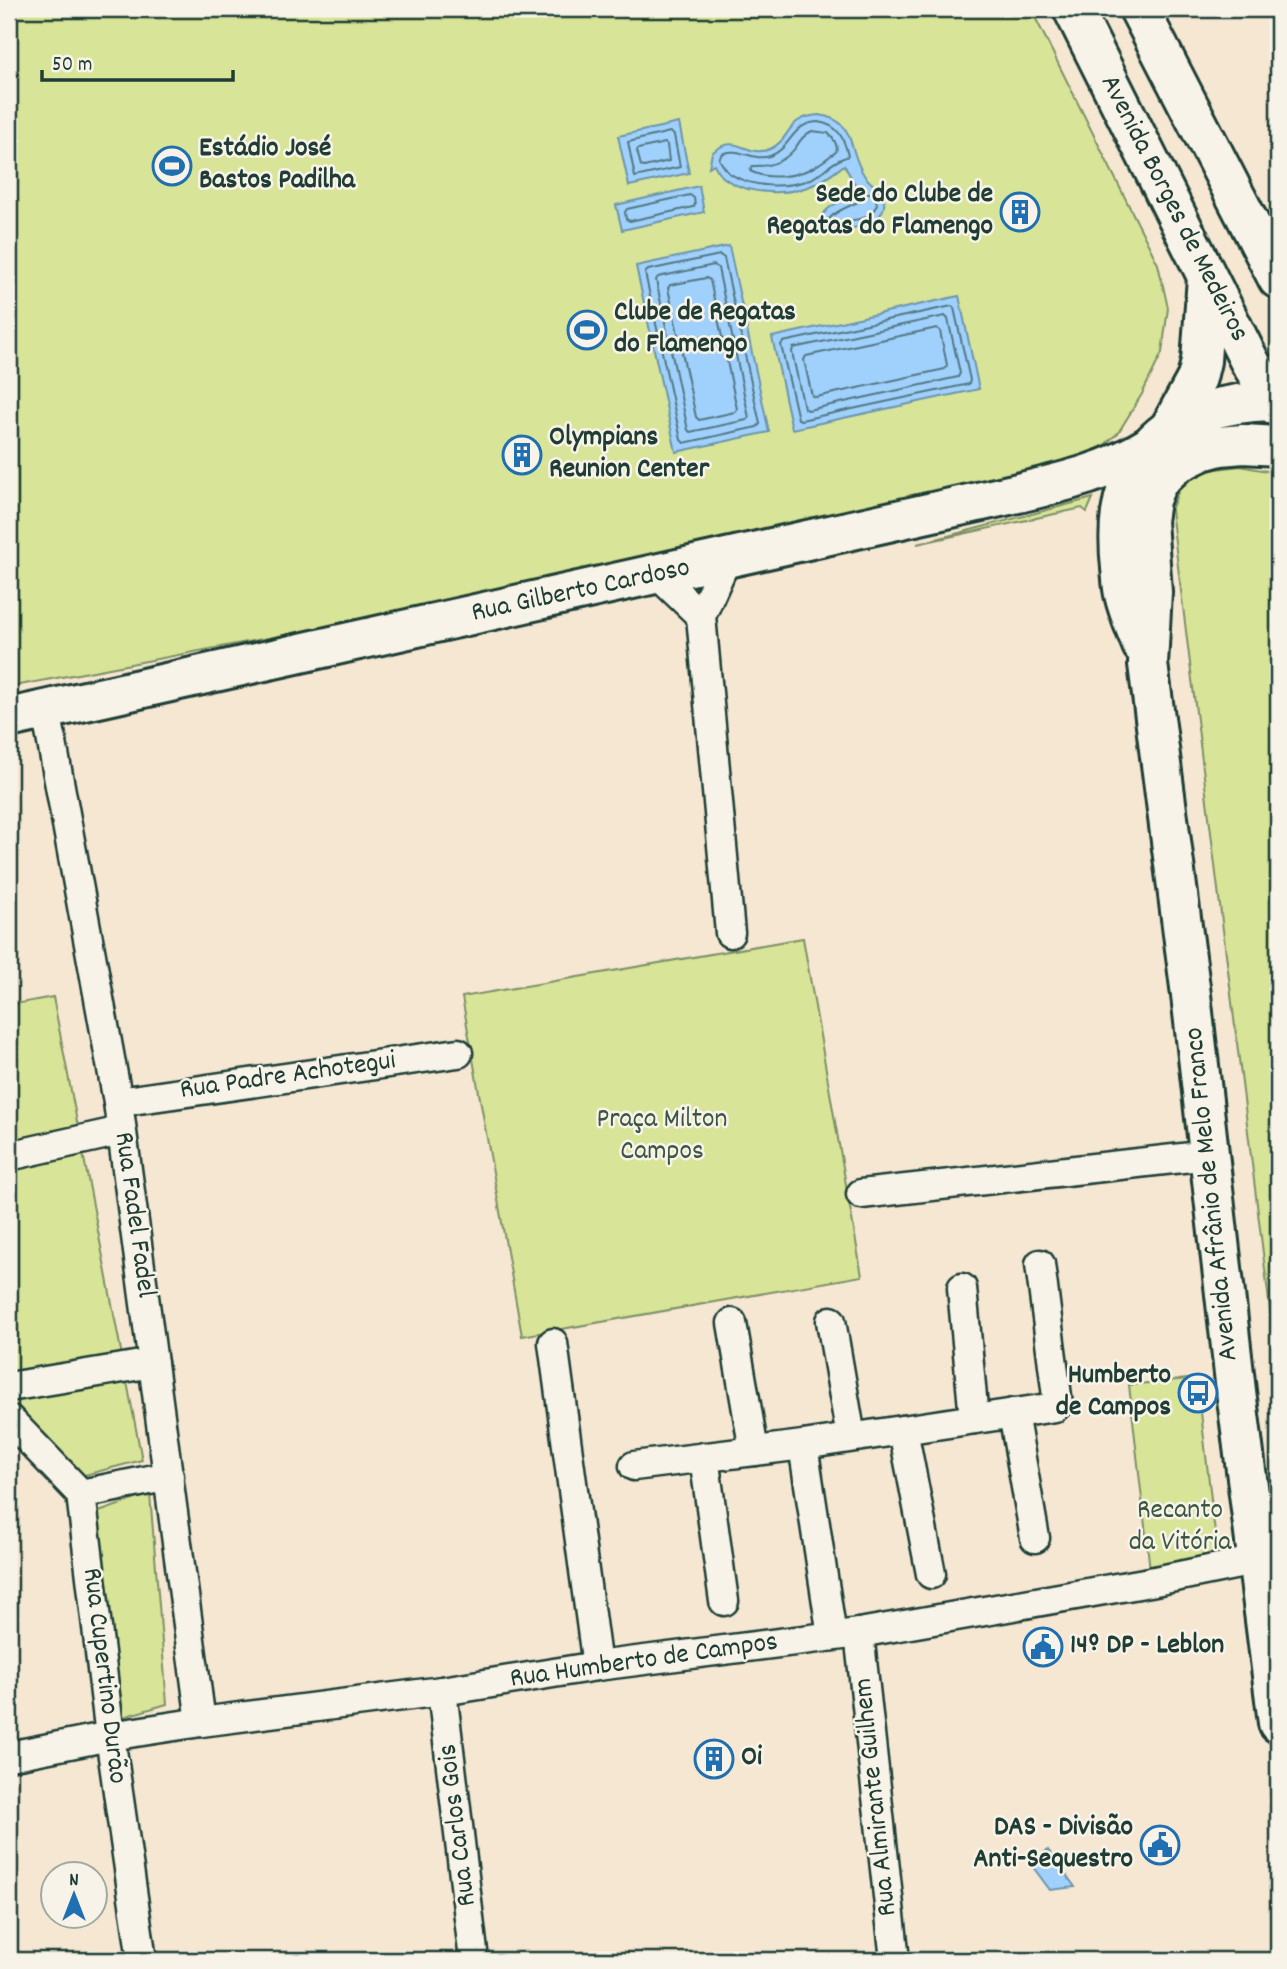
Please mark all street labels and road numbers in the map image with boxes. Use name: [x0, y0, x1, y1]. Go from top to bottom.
street label: Avenida Borges de Medeiros: [1088, 69, 1258, 349]
street label: Rua Gilberto Cardoso: [468, 549, 694, 635]
street label: Avenida Afrânio de Melo Franco: [1176, 1025, 1250, 1363]
street label: Rua Padre Achotegui: [178, 1042, 398, 1112]
street label: Rua Fadel Fadel: [102, 1129, 164, 1301]
street label: Rua Cupertino Durão: [70, 1566, 136, 1786]
street label: Rua Humberto de Campos: [507, 1623, 781, 1701]
street label: Rua Almirante Guilhem: [845, 1676, 909, 1918]
street label: Rua Carlos Gois: [429, 1741, 489, 1909]

